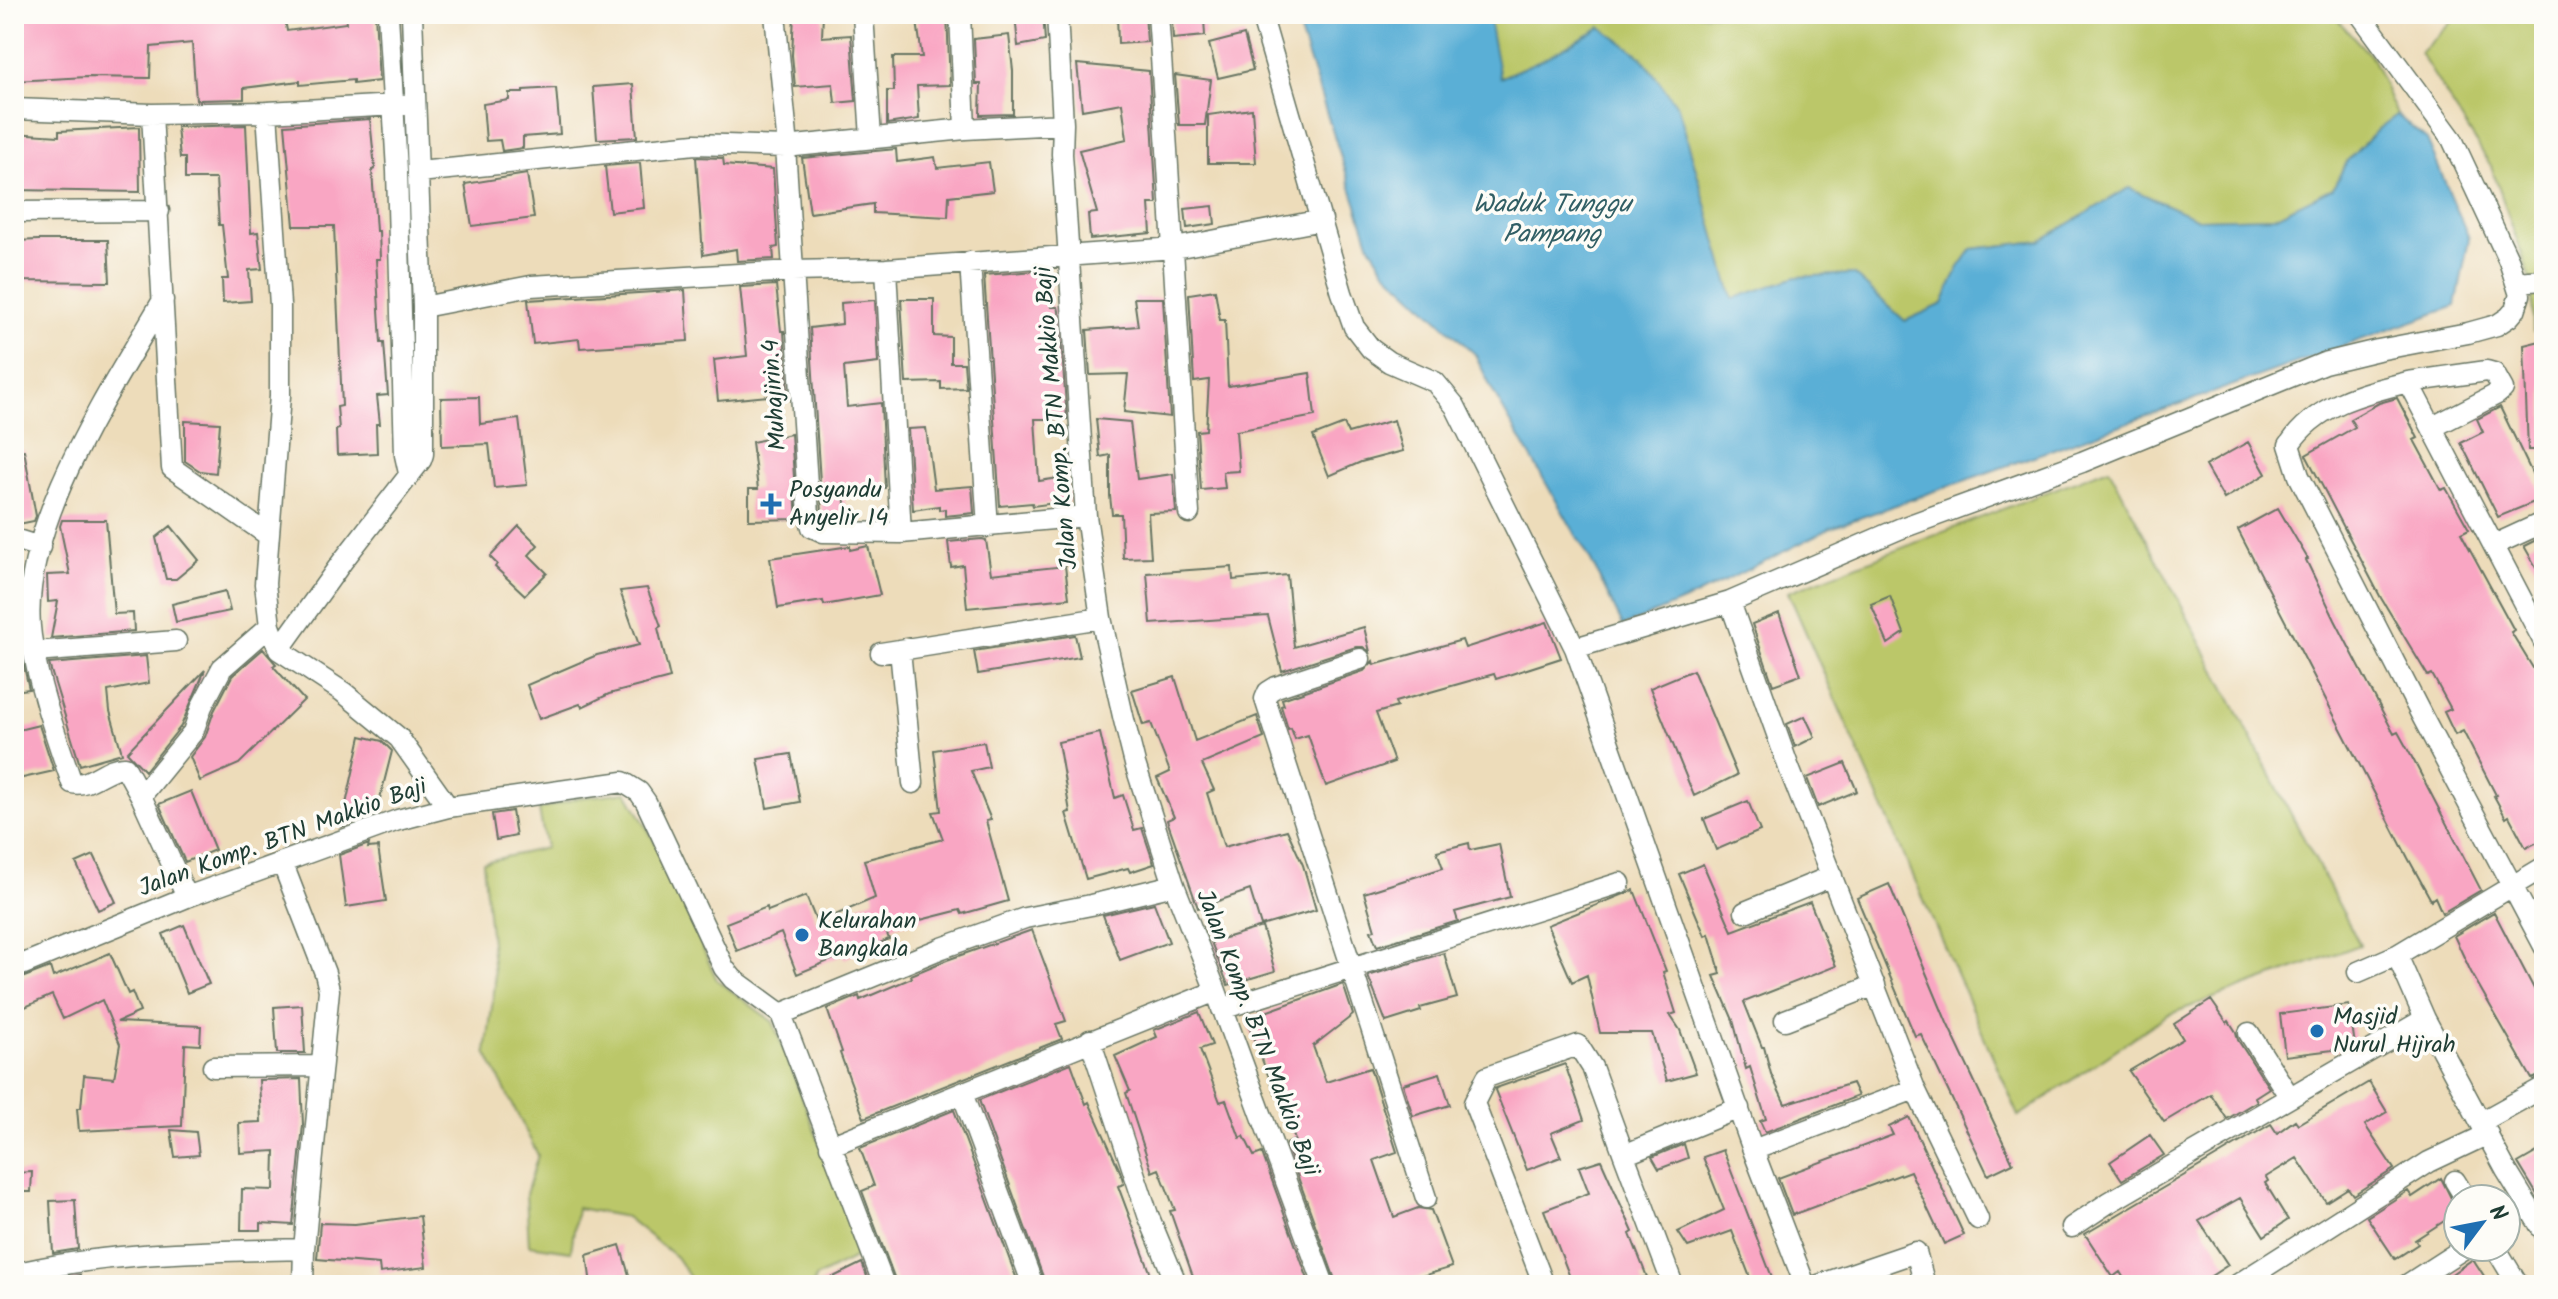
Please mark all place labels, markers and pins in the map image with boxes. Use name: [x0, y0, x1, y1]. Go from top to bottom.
place label: Posyandu Anyelir 14: [789, 471, 888, 538]
marker: Posyandu Anyelir 14: [760, 493, 782, 515]
place label: Kelurahan Bangkala: [818, 902, 917, 969]
marker: Kelurahan Bangkala: [793, 926, 811, 944]
place label: Masjid Nurul Hijrah: [2333, 998, 2456, 1065]
marker: Masjid Nurul Hijrah: [2308, 1022, 2326, 1040]

